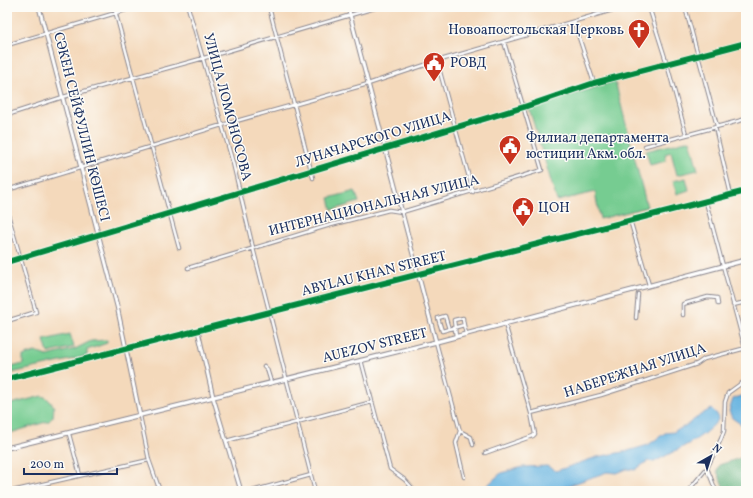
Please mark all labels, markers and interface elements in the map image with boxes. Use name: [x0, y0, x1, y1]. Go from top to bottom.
church icon: Новоапостольская Церковь: [626, 17, 652, 50]
place label: Новоапостольская Церковь: [448, 21, 624, 40]
street label: СӘКЕН СЕЙФУЛЛИН КӨШЕСІ: [48, 30, 115, 224]
street label: УЛИЦА ЛОМОНОСОВА: [198, 31, 256, 183]
public building icon: РОВД: [421, 50, 447, 83]
place label: РОВД: [450, 54, 487, 73]
street label: ЛУНАЧАРСКОГО УЛИЦА: [293, 107, 453, 173]
place label: Филиал департамента юстиции Акм. обл.: [526, 129, 669, 164]
public building icon: Филиал департамента юстиции Акм. обл.: [497, 133, 523, 166]
street label: ИНТЕРНАЦИОНАЛЬНАЯ УЛИЦА: [267, 171, 481, 241]
public building icon: ЦОН: [510, 195, 536, 228]
place label: ЦОН: [538, 199, 570, 218]
street label: ABYLAU KHAN STREET: [300, 247, 448, 301]
street label: AUEZOV STREET: [321, 324, 429, 368]
street label: НАБЕРЕЖНАЯ УЛИЦА: [562, 339, 709, 403]
north arrow: [691, 436, 731, 476]
text: N: [709, 441, 724, 458]
scale bar: [24, 450, 117, 476]
text: 200 m: [30, 457, 64, 473]

